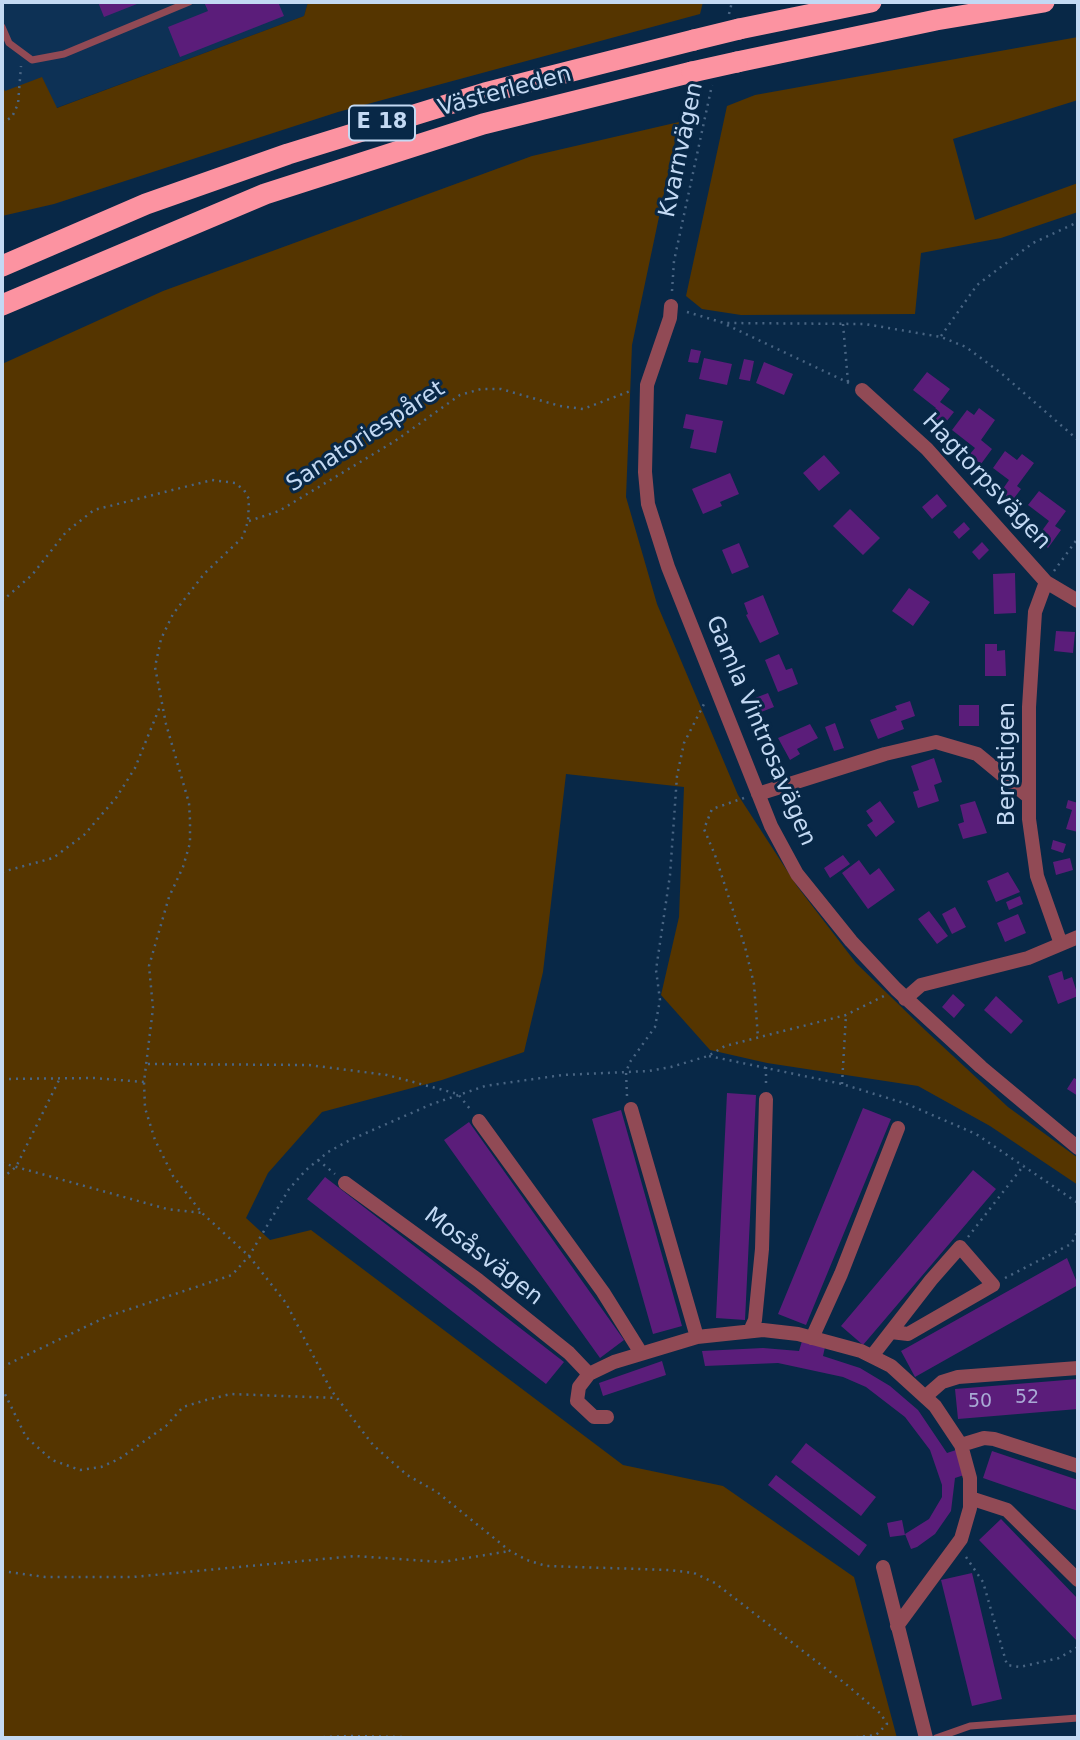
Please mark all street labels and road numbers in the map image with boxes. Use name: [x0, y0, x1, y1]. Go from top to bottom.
street label: Västerleden: [435, 61, 575, 123]
street label: Kvarnvägen: [654, 80, 710, 220]
road number: E 18: [349, 106, 415, 140]
street label: Sanatoriespåret: [282, 376, 450, 498]
street label: Hagtorpsvägen: [916, 408, 1056, 556]
street label: Gamla Vintrosavägen: [699, 612, 821, 850]
street label: Bergstigen: [994, 702, 1022, 826]
street label: Mosåsvägen: [418, 1202, 548, 1312]

